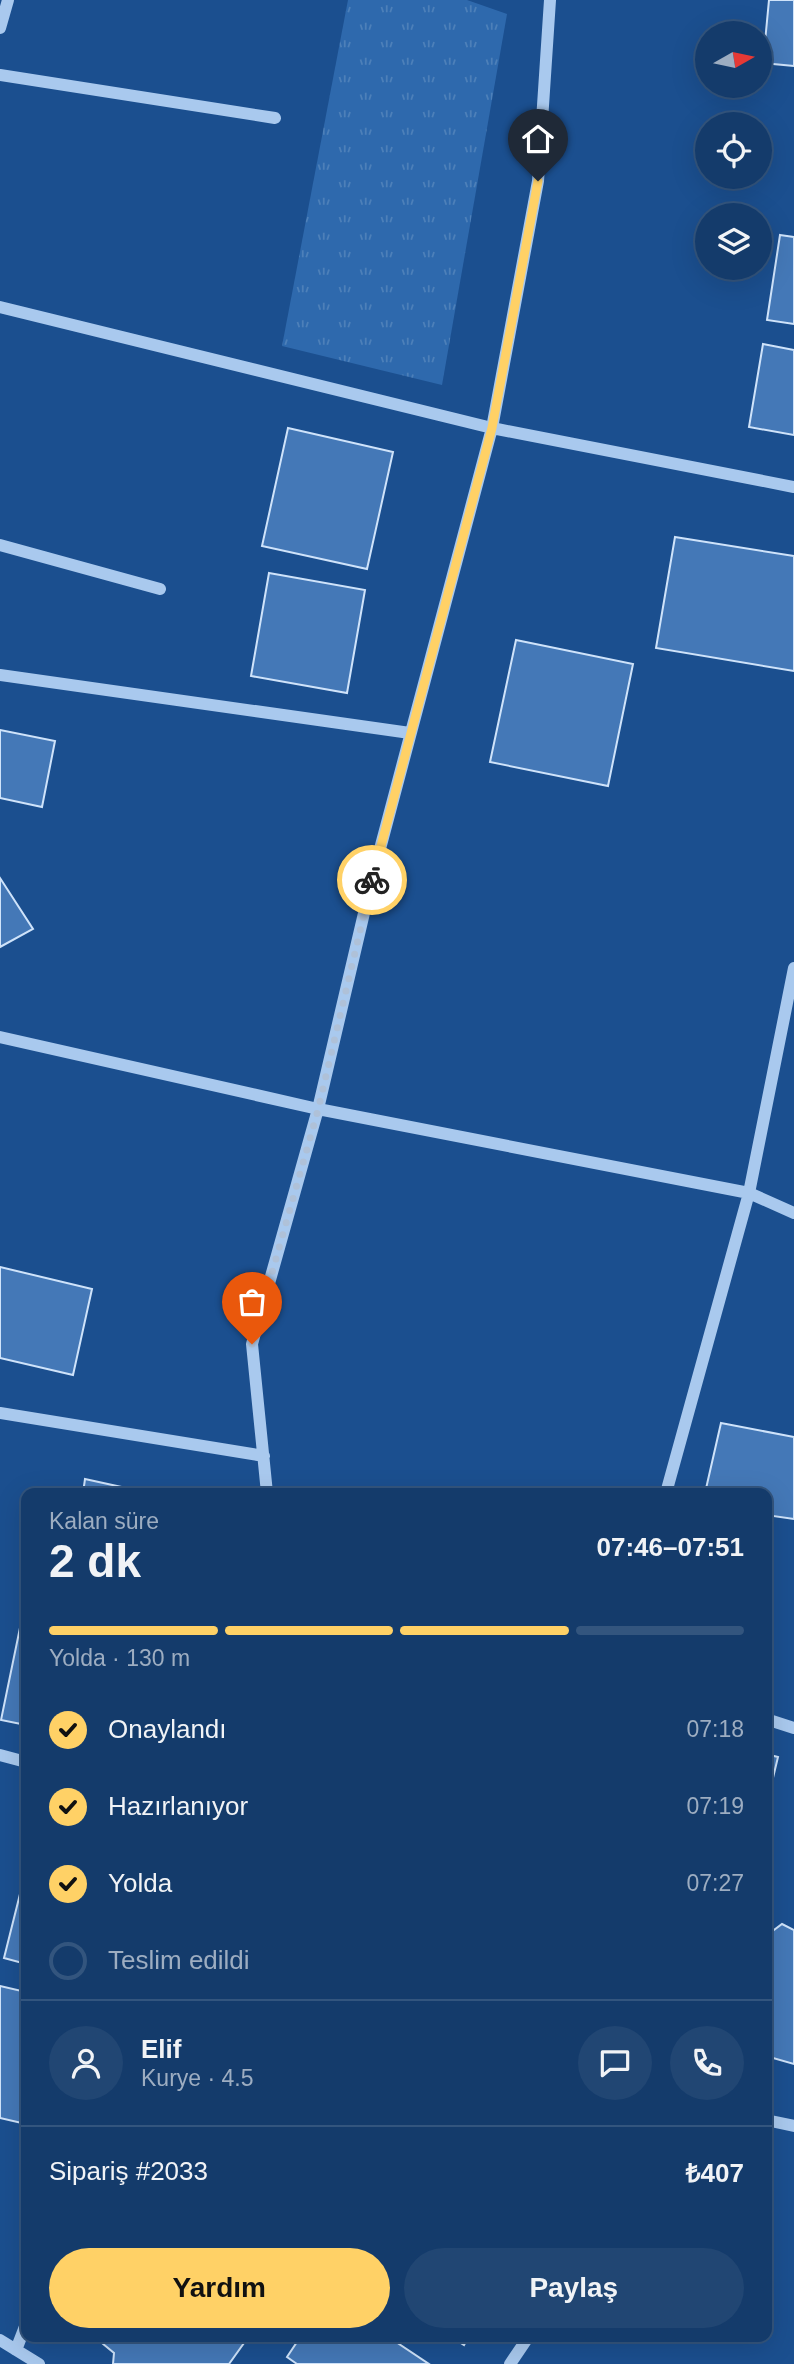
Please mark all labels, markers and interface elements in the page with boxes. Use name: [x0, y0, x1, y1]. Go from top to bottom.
north arrow: [695, 21, 772, 98]
map controls: [695, 21, 772, 280]
pin: [508, 109, 568, 181]
button: locate: [695, 112, 772, 189]
icon: home: [519, 120, 557, 158]
button: layers: [695, 203, 772, 280]
courier: [337, 845, 407, 915]
icon: bike: [353, 861, 391, 899]
pin: [222, 1272, 282, 1344]
icon: bag: [233, 1283, 271, 1321]
text: Kalan süre: [49, 1508, 159, 1534]
text: 07:46–07:51: [597, 1532, 744, 1562]
text: 2 dk: [49, 1535, 141, 1587]
text: Yolda · 130 m: [49, 1645, 190, 1671]
icon: check: [49, 1711, 87, 1749]
text: Onaylandı: [108, 1714, 227, 1744]
text: 07:18: [686, 1716, 744, 1742]
icon: check: [49, 1788, 87, 1826]
text: Hazırlanıyor: [108, 1791, 248, 1821]
text: 07:19: [686, 1793, 744, 1819]
icon: check: [49, 1865, 87, 1903]
text: Yolda: [108, 1868, 172, 1898]
text: 07:27: [686, 1870, 744, 1896]
text: Teslim edildi: [108, 1945, 250, 1975]
button: person: [49, 2026, 123, 2100]
button: chat: [578, 2026, 652, 2100]
button: phone: [670, 2026, 744, 2100]
text: Elif: [141, 2034, 181, 2064]
text: Kurye · 4.5: [141, 2065, 254, 2091]
text: Sipariş #2033: [49, 2156, 208, 2186]
text: ₺407: [686, 2158, 744, 2188]
button: Yardım: [49, 2248, 390, 2328]
button: Paylaş: [404, 2248, 744, 2328]

